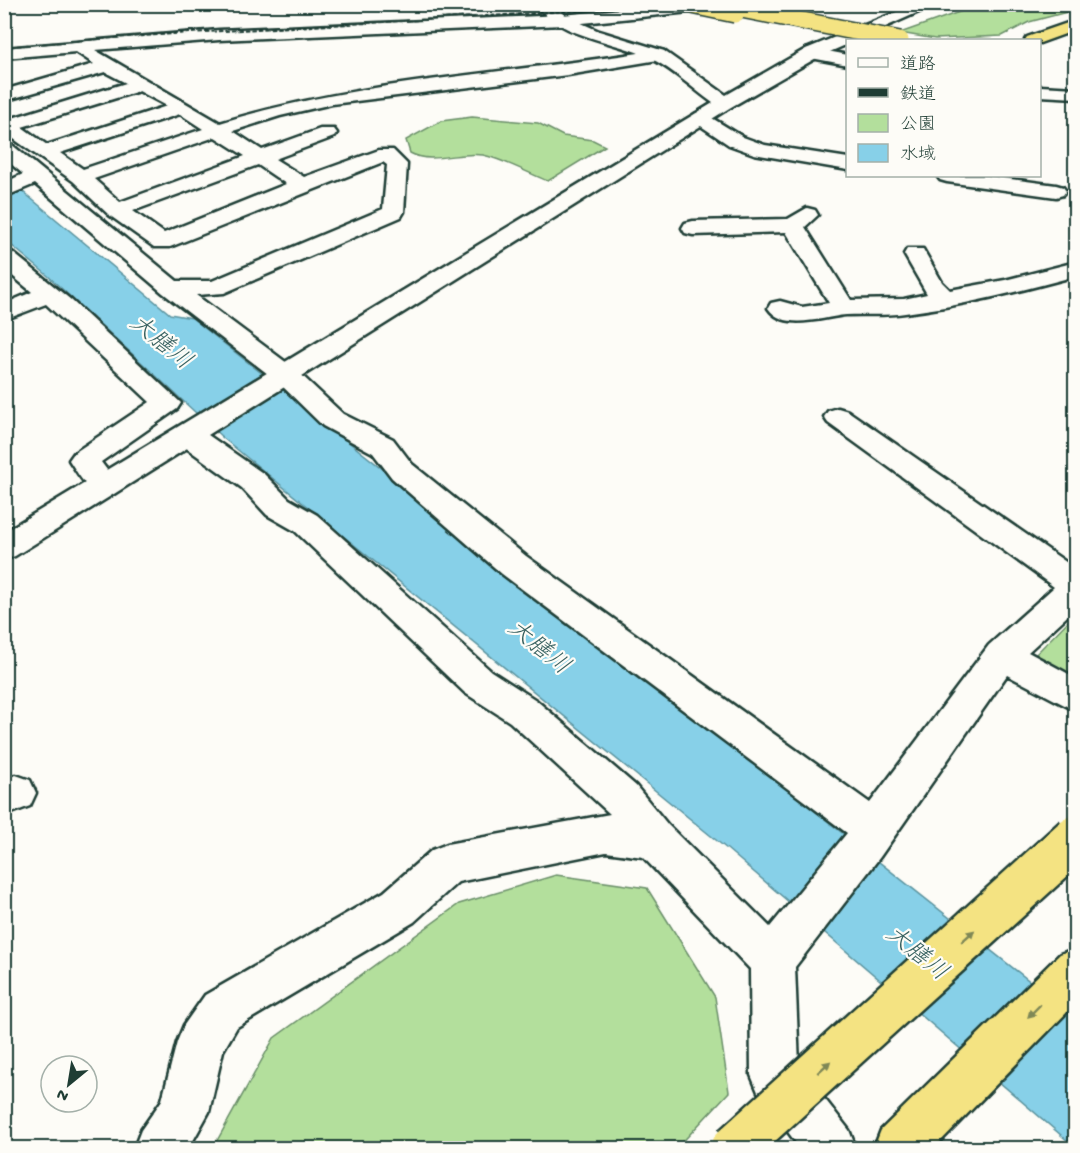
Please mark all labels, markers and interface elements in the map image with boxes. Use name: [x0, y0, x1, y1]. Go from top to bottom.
legend: [846, 39, 1041, 177]
text: 道路: [900, 54, 936, 76]
text: 鉄道: [900, 84, 936, 106]
text: 公園: [900, 115, 936, 136]
text: 水域: [900, 144, 936, 166]
water label: 大膳川: [123, 309, 198, 378]
water label: 大膳川: [501, 614, 576, 683]
water label: 大膳川: [879, 920, 954, 989]
one-way arrow: [960, 930, 975, 943]
one-way arrow: [1028, 1004, 1042, 1018]
north arrow: [39, 1054, 99, 1114]
one-way arrow: [816, 1060, 831, 1074]
text: N: [54, 1083, 73, 1105]

